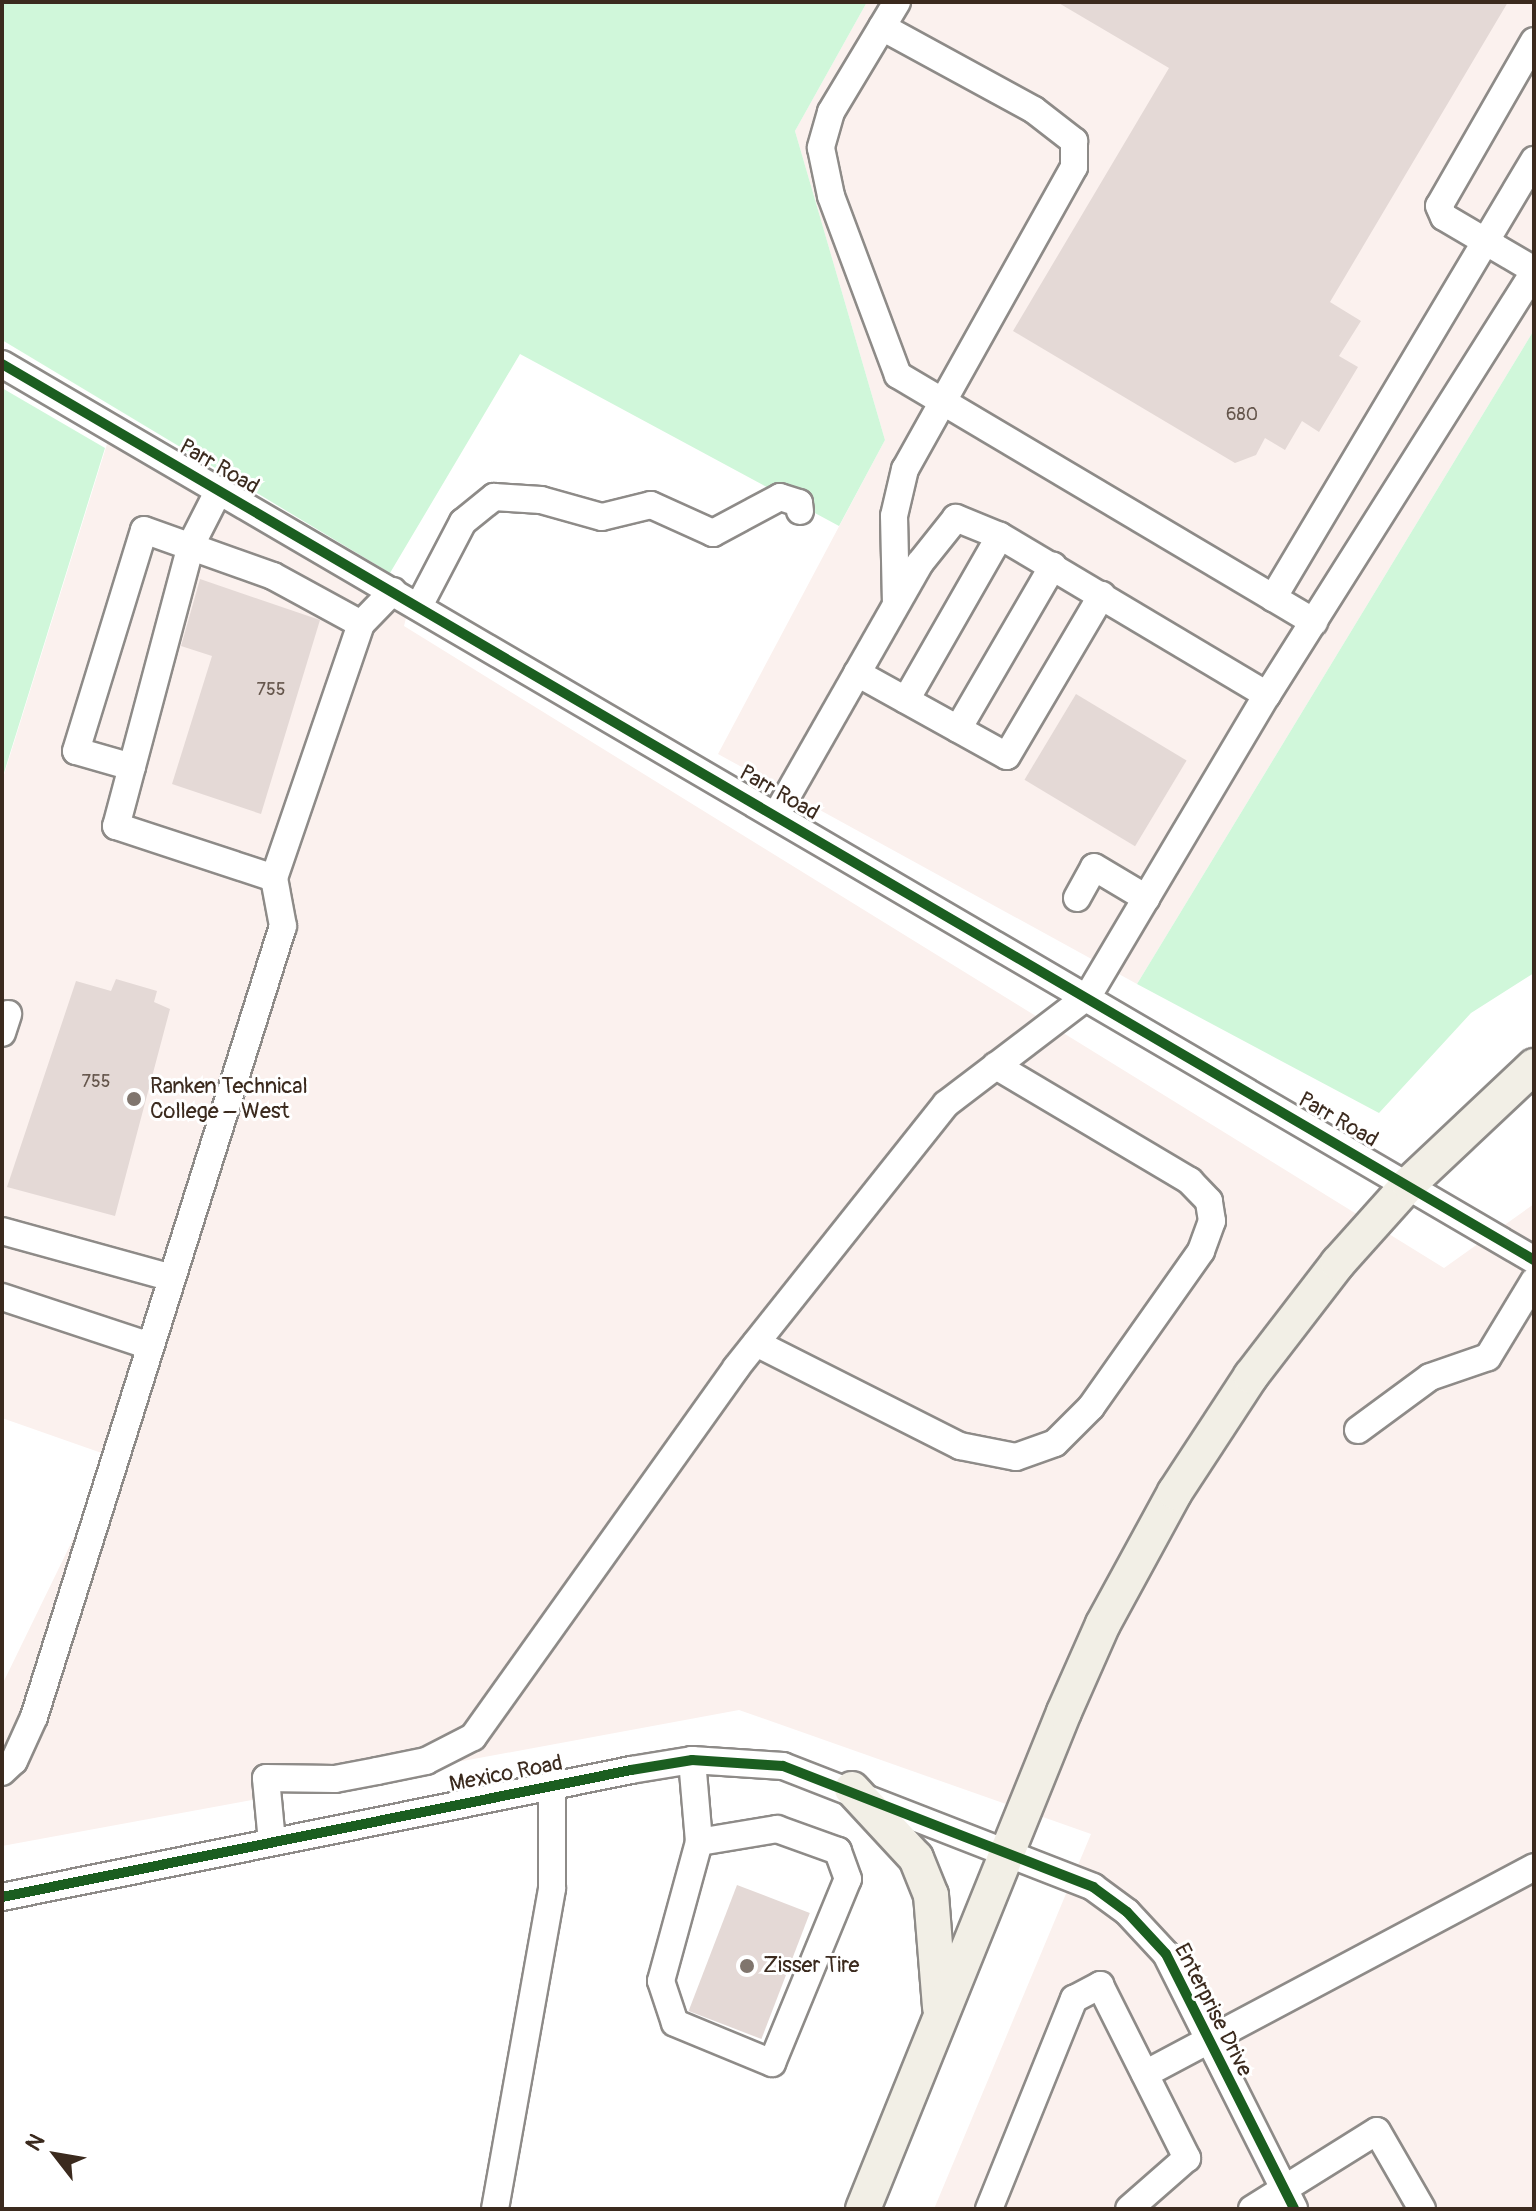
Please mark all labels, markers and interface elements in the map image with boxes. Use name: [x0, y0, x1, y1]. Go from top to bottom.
house number: 680: [1226, 404, 1258, 426]
street label: Parr Road: [174, 434, 264, 500]
house number: 755: [256, 679, 286, 701]
street label: Parr Road: [734, 760, 824, 826]
house number: 755: [81, 1071, 111, 1093]
place label: Ranken Technical College – West: [150, 1073, 308, 1124]
street label: Parr Road: [1293, 1087, 1383, 1153]
marker: Ranken Technical College – West: [125, 1090, 143, 1108]
street label: Mexico Road: [447, 1750, 565, 1798]
street label: Enterprise Drive: [1168, 1939, 1258, 2081]
place label: Zisser Tire: [763, 1953, 859, 1979]
marker: Zisser Tire: [738, 1957, 756, 1975]
north arrow: [16, 2115, 96, 2195]
text: N: [20, 2129, 51, 2156]

